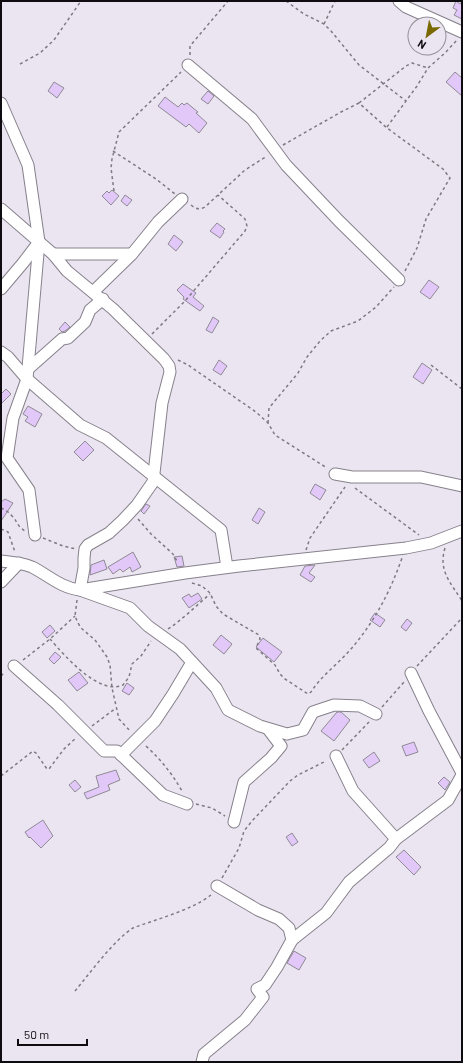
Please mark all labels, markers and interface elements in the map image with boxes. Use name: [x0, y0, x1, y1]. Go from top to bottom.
north arrow: [407, 16, 447, 56]
text: N: [415, 37, 428, 52]
scale bar: [18, 1021, 87, 1047]
text: 50 m: [24, 1027, 49, 1041]

